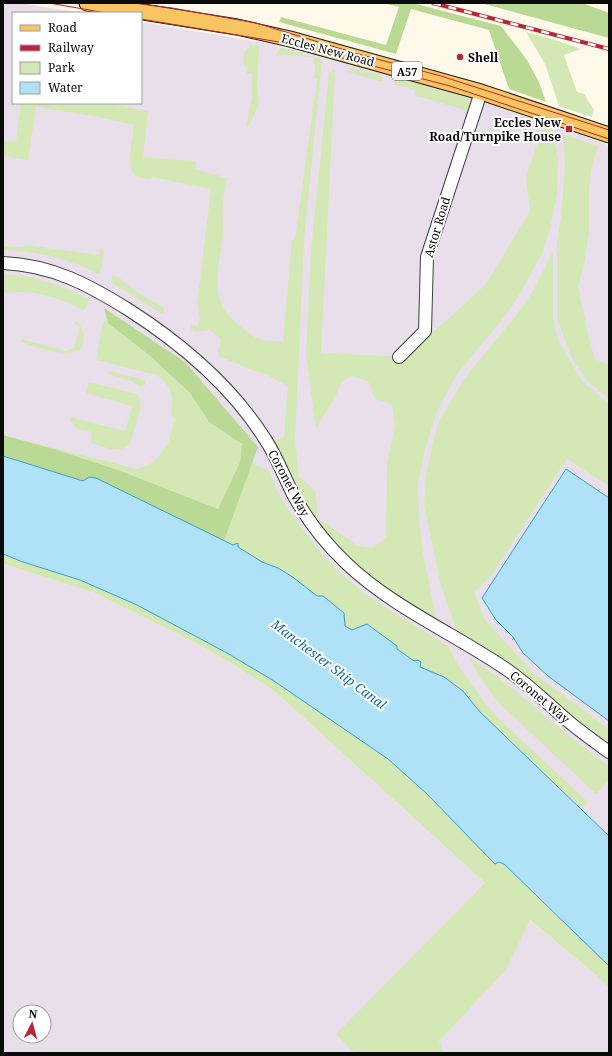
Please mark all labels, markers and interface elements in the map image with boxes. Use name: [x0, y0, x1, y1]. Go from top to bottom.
legend: [12, 12, 142, 104]
text: Road: [48, 19, 78, 36]
street label: Eccles New Road: [279, 29, 377, 71]
text: Railway: [48, 39, 94, 56]
place label: Shell: [468, 49, 499, 66]
marker: Shell: [455, 52, 465, 62]
text: Park: [48, 59, 76, 76]
road number: A57: [392, 62, 422, 80]
text: Water: [48, 79, 83, 96]
place label: Eccles New Road/Turnpike House: [429, 114, 562, 145]
marker: Eccles New Road/Turnpike House: [564, 124, 574, 134]
street label: Astor Road: [420, 194, 454, 259]
street label: Coronet Way: [264, 447, 314, 520]
water label: Manchester Ship Canal: [267, 614, 390, 713]
street label: Coronet Way: [506, 667, 574, 727]
north arrow: [12, 1004, 52, 1044]
text: N: [28, 1006, 39, 1022]

